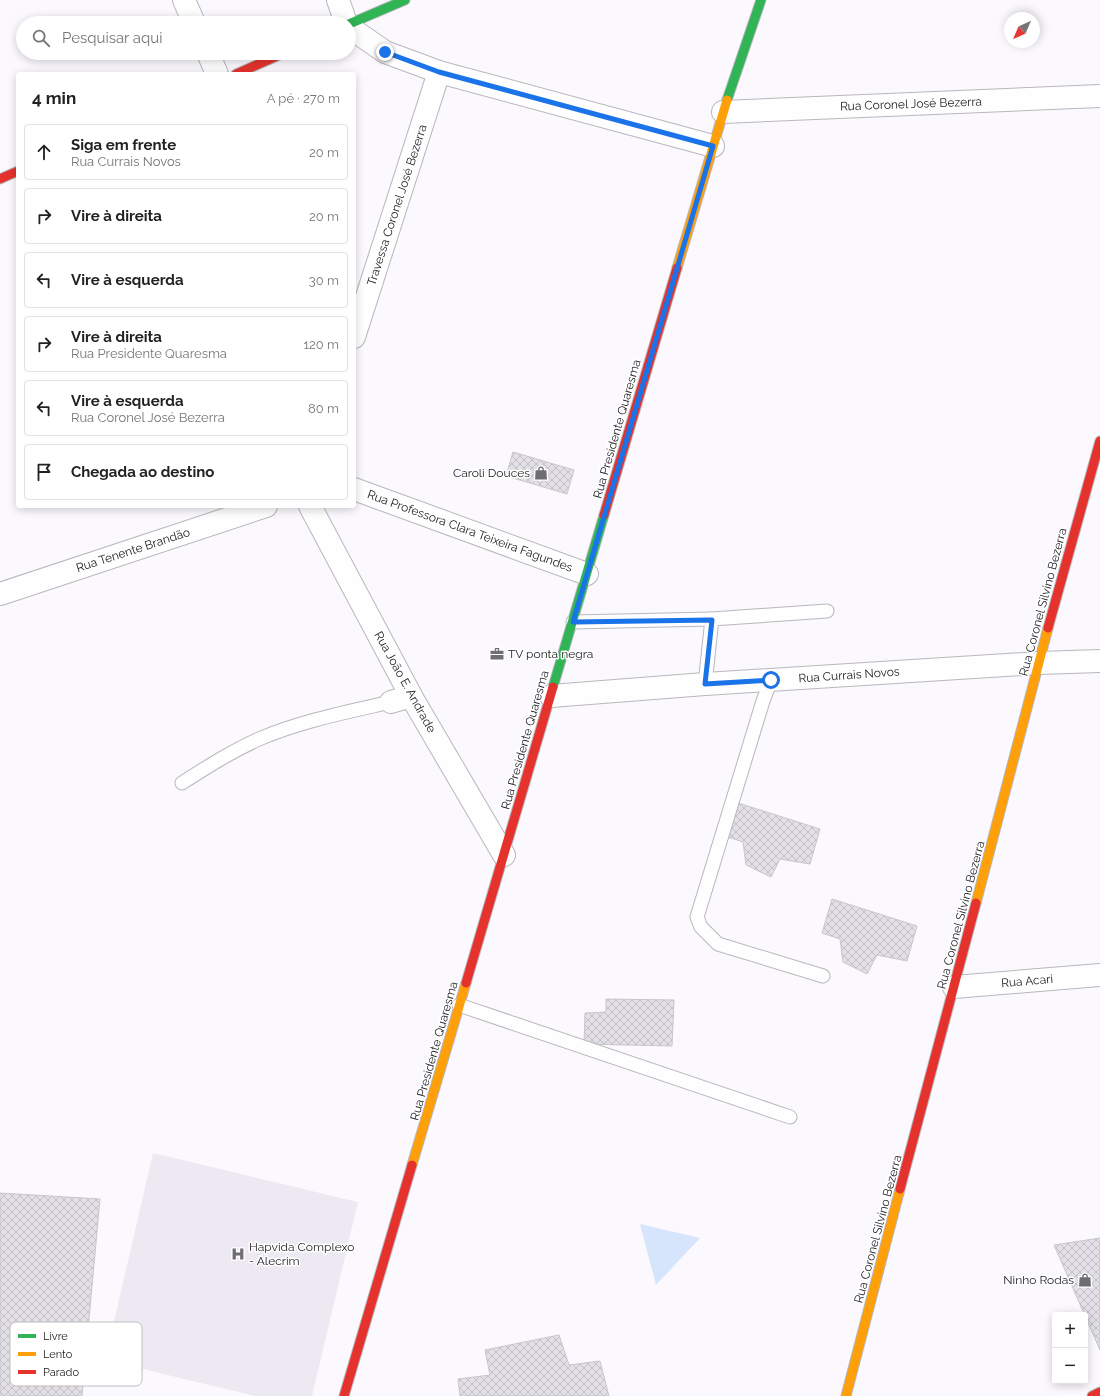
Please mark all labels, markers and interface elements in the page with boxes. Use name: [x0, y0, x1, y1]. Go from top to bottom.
north arrow: [1004, 12, 1040, 48]
search box: [16, 16, 356, 60]
icon: search: [30, 27, 52, 49]
text: Pesquisar aqui: [62, 29, 162, 47]
route end: [376, 43, 394, 61]
text: 4 min: [32, 88, 76, 108]
text: A pé · 270 m: [267, 91, 340, 106]
street label: Rua Coronel José Bezerra: [840, 95, 982, 113]
street label: Travessa Coronel José Bezerra: [364, 123, 430, 287]
text: Siga em frente: [71, 136, 176, 154]
icon: ahead: [33, 141, 55, 163]
text: 20 m: [309, 145, 339, 160]
text: Rua Currais Novos: [71, 154, 181, 169]
icon: right: [33, 205, 55, 227]
text: Vire à direita: [71, 207, 162, 225]
text: 20 m: [309, 209, 339, 224]
icon: left: [33, 269, 55, 291]
text: Vire à esquerda: [71, 271, 184, 289]
text: 30 m: [309, 273, 339, 288]
text: Vire à direita: [71, 328, 162, 346]
icon: right: [33, 333, 55, 355]
text: 120 m: [303, 337, 339, 352]
text: Rua Presidente Quaresma: [71, 346, 227, 361]
street label: Rua Presidente Quaresma: [590, 358, 644, 500]
text: Vire à esquerda: [71, 392, 184, 410]
icon: left: [33, 397, 55, 419]
text: 80 m: [308, 401, 339, 416]
text: Rua Coronel José Bezerra: [71, 410, 225, 425]
icon: arrive: [33, 461, 55, 483]
text: Chegada ao destino: [71, 463, 214, 481]
shop icon: Caroli Douces: [533, 465, 549, 481]
place label: Caroli Douces: [453, 466, 530, 480]
street label: Rua Professora Clara Teixeira Fagundes: [366, 487, 575, 575]
street label: Rua Tenente Brandão: [74, 525, 192, 575]
street label: Rua Coronel Silvino Bezerra: [1016, 526, 1070, 678]
street label: Rua João E. Andrade: [371, 629, 439, 735]
office icon: TV ponta negra: [489, 646, 505, 662]
place label: TV ponta negra: [508, 647, 593, 661]
street label: Rua Currais Novos: [798, 664, 900, 686]
street label: Rua Presidente Quaresma: [498, 669, 552, 811]
route start: [762, 671, 780, 689]
street label: Rua Coronel Silvino Bezerra: [934, 839, 988, 991]
street label: Rua Acari: [1000, 972, 1054, 990]
street label: Rua Presidente Quaresma: [407, 980, 461, 1122]
street label: Rua Coronel Silvino Bezerra: [851, 1153, 905, 1305]
place label: Hapvida Complexo - Alecrim: [249, 1240, 354, 1268]
hospital icon: Hapvida Complexo - Alecrim: [230, 1246, 246, 1262]
shop icon: Ninho Rodas: [1077, 1272, 1093, 1288]
place label: Ninho Rodas: [1003, 1273, 1074, 1287]
map controls: [1052, 1312, 1088, 1384]
button: +: [1052, 1312, 1088, 1348]
legend: [10, 1322, 142, 1386]
text: Livre: [43, 1330, 68, 1343]
text: Lento: [43, 1348, 73, 1361]
button: −: [1052, 1348, 1088, 1384]
text: Parado: [43, 1366, 79, 1379]

